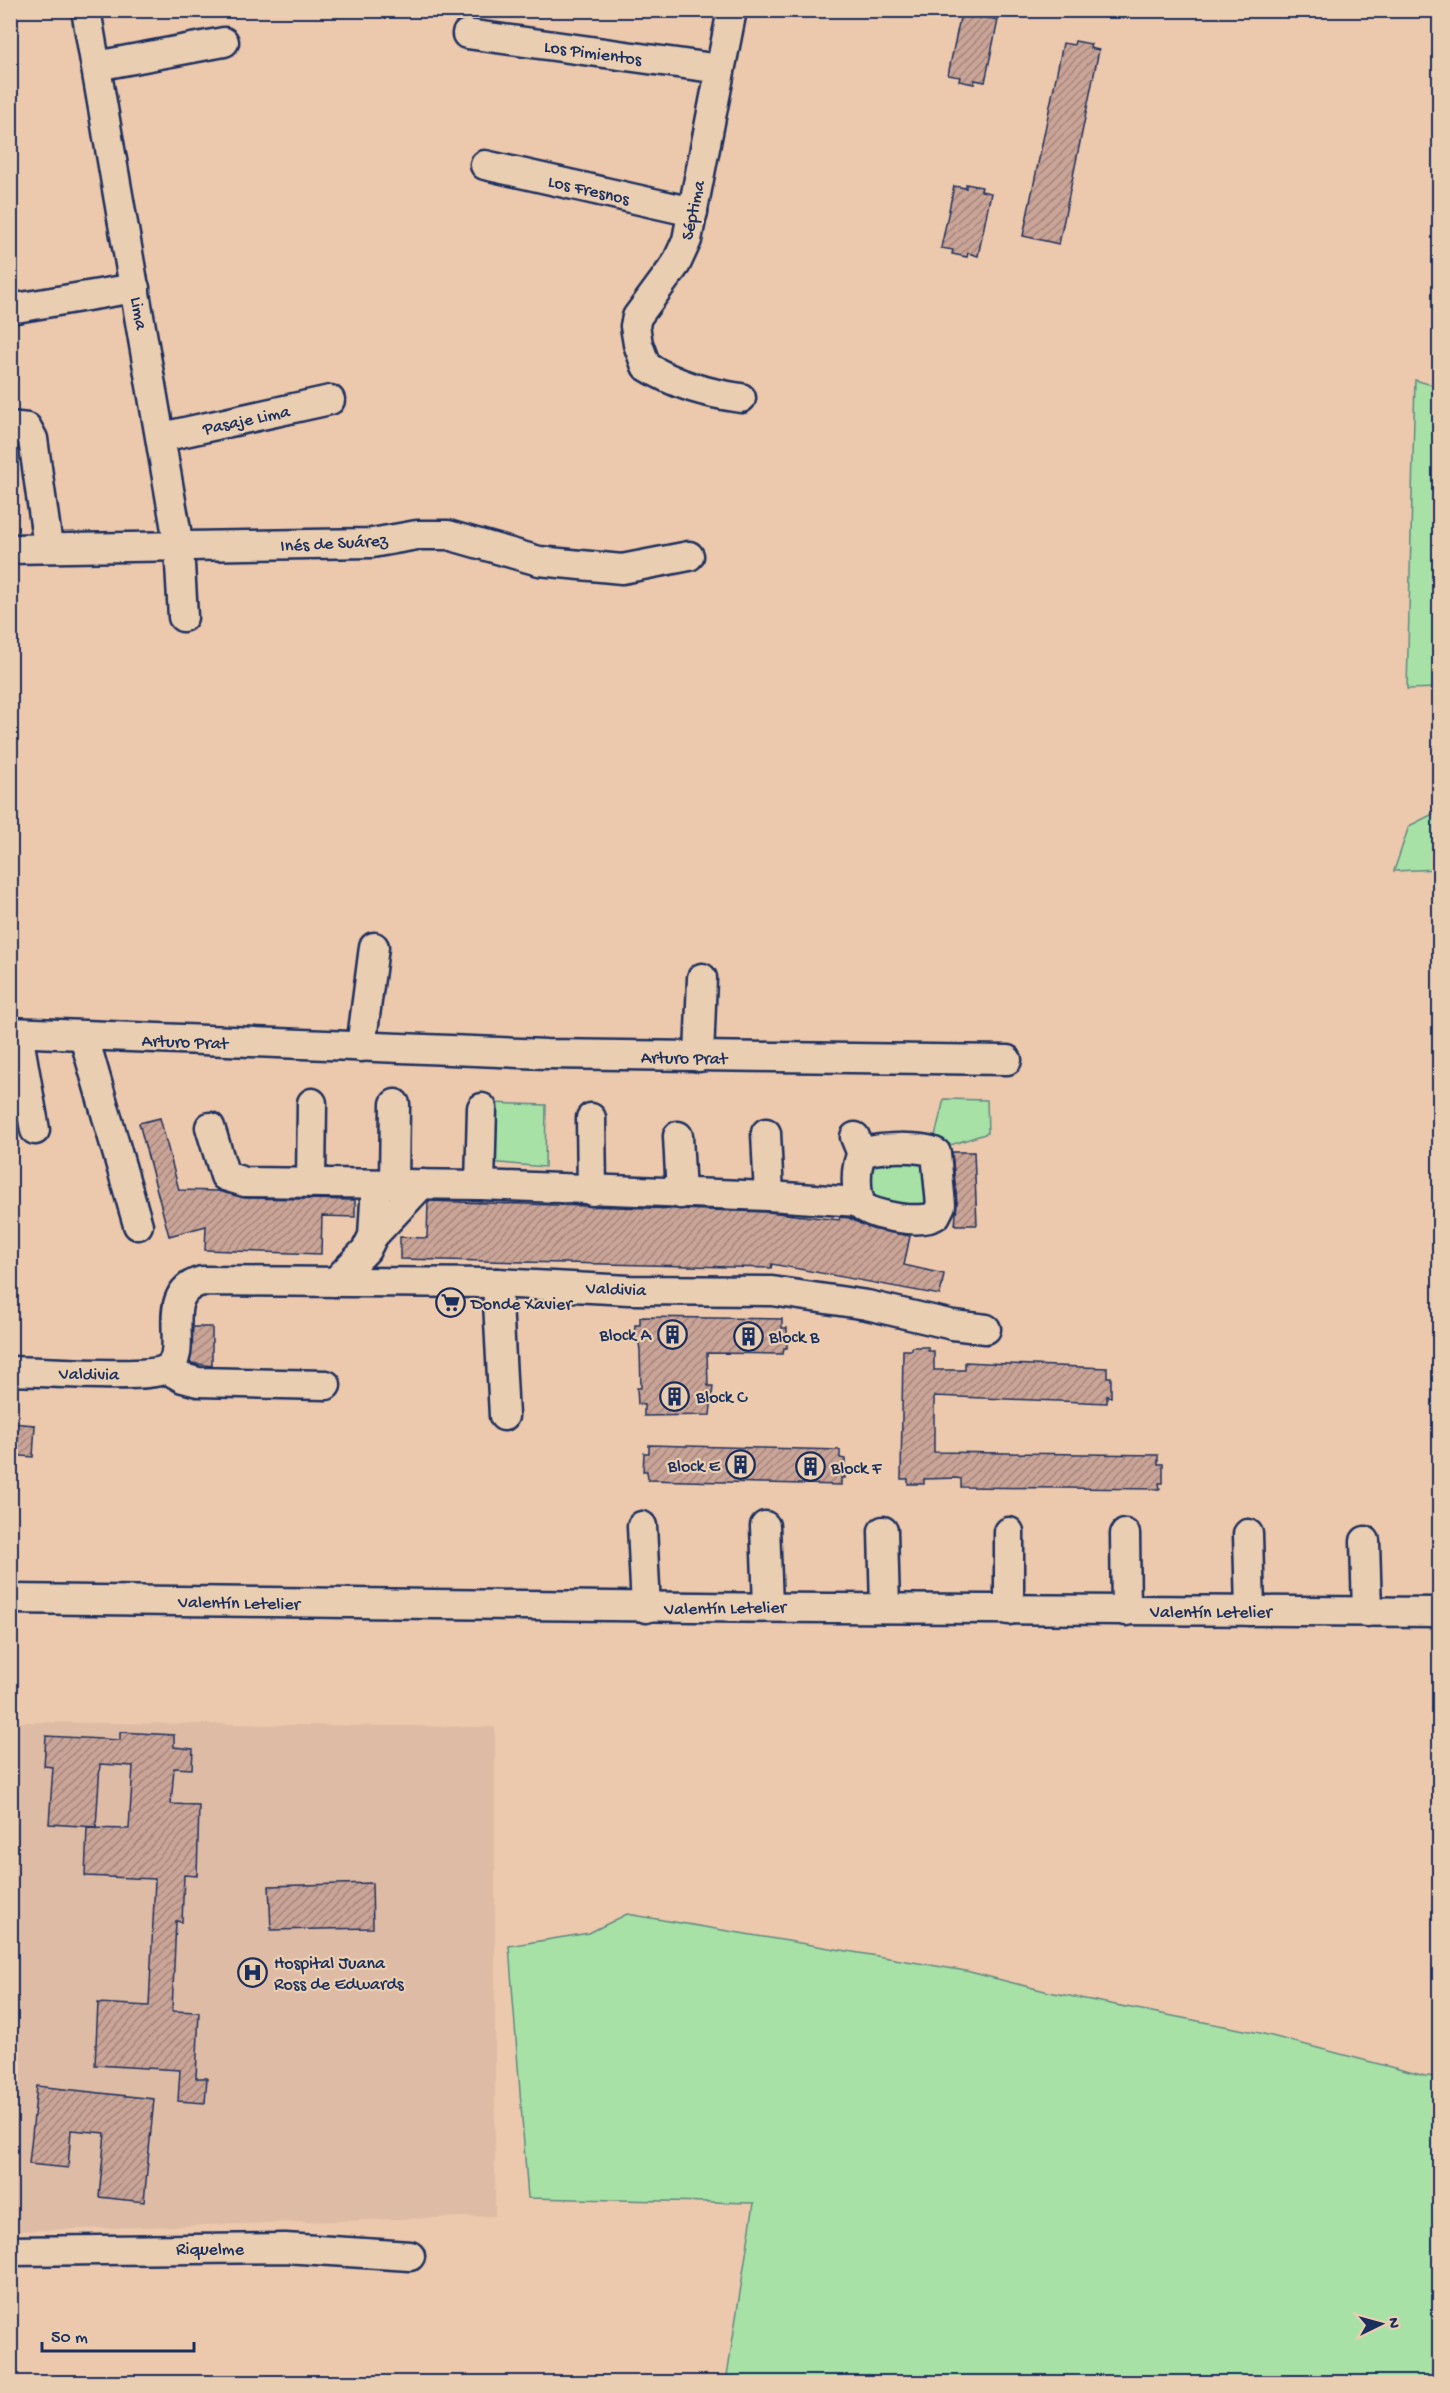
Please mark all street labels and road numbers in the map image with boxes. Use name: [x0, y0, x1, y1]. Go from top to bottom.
street label: Los Pimientos: [542, 37, 644, 72]
street label: Los Fresnos: [546, 172, 633, 211]
street label: Séptima: [678, 178, 711, 242]
street label: Lima: [124, 295, 151, 333]
street label: Pasaje Lima: [200, 402, 293, 441]
street label: Inés de Suárez: [280, 531, 389, 558]
street label: Arturo Prat: [141, 1031, 230, 1056]
street label: Arturo Prat: [641, 1048, 729, 1071]
street label: Valdivia: [584, 1279, 647, 1302]
street label: Valdivia: [58, 1364, 120, 1387]
street label: Valentín Letelier: [177, 1593, 302, 1616]
street label: Valentín Letelier: [663, 1598, 788, 1621]
street label: Valentín Letelier: [1149, 1603, 1274, 1624]
street label: Riquelme: [176, 2240, 245, 2261]

